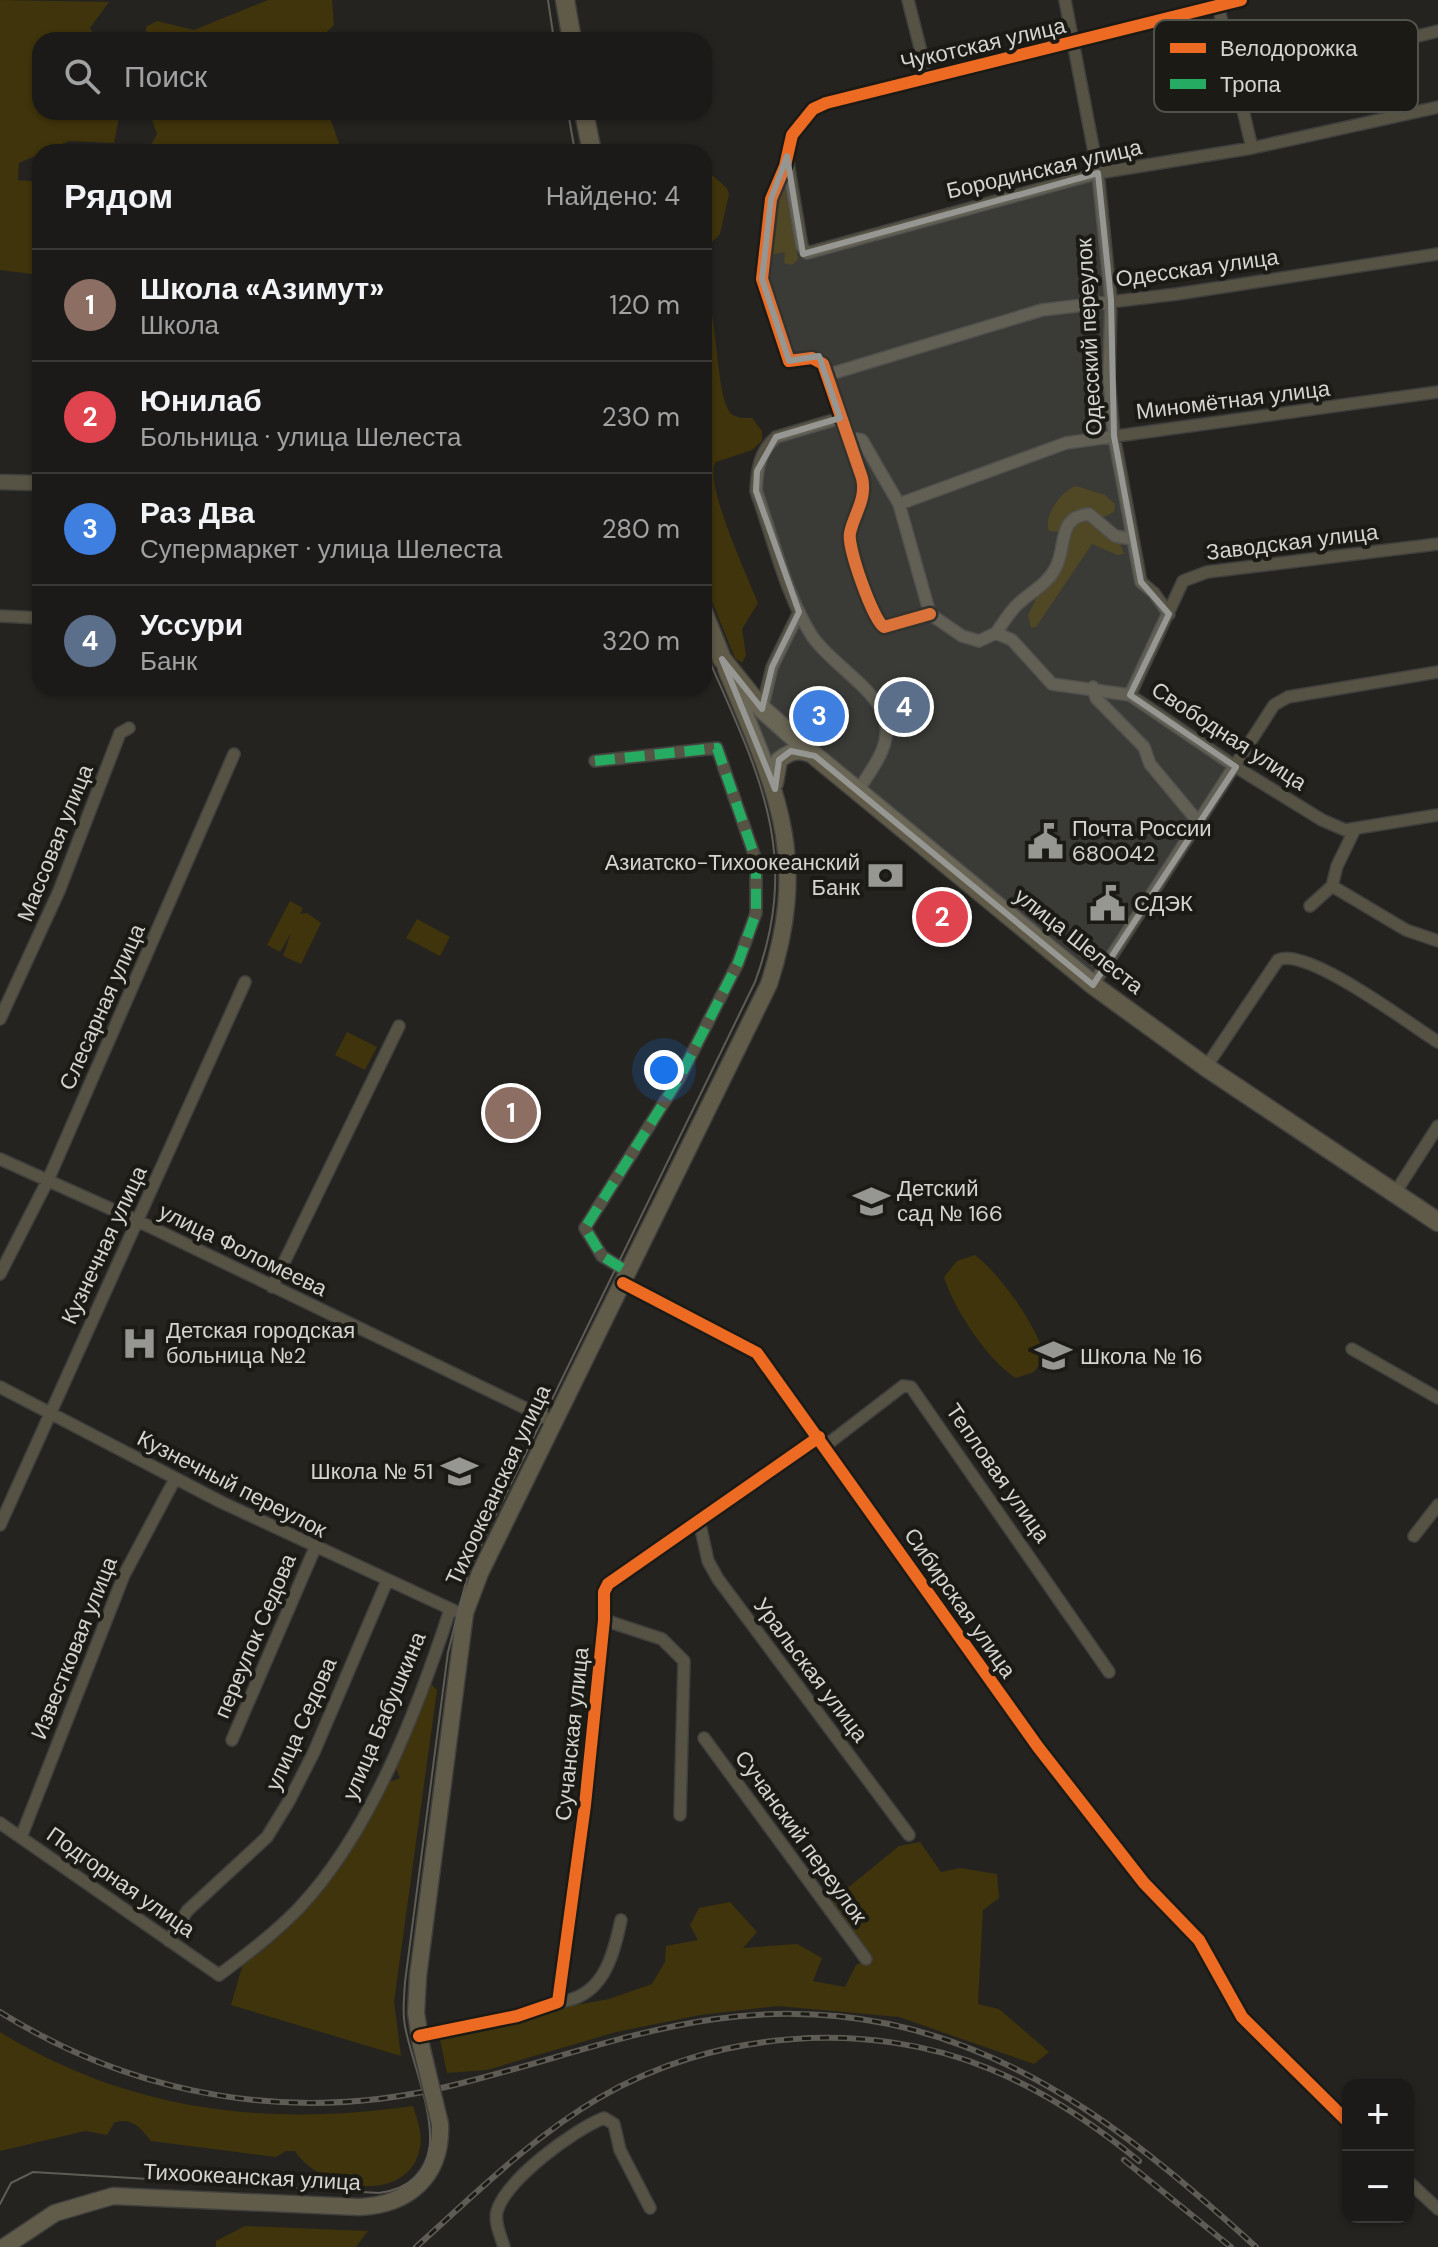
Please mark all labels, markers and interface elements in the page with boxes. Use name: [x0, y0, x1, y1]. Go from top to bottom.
street label: Чукотская улица: [898, 11, 1069, 77]
legend: [1154, 20, 1418, 112]
search box: [32, 32, 712, 120]
text: Велодорожка: [1220, 34, 1358, 63]
icon: search: [60, 54, 104, 98]
text: Поиск: [124, 57, 207, 96]
text: Тропа: [1220, 70, 1282, 99]
street label: Бородинская улица: [944, 132, 1145, 206]
text: Рядом: [64, 174, 173, 219]
text: Найдено: 4: [546, 179, 680, 213]
street label: Одесский переулок: [1069, 237, 1109, 436]
street label: Одесская улица: [1114, 242, 1281, 294]
text: Школа «Азимут»: [140, 269, 385, 308]
text: 1: [85, 288, 95, 322]
text: 120 m: [609, 288, 680, 322]
text: Школа: [140, 308, 219, 342]
street label: Миномётная улица: [1134, 374, 1332, 426]
text: Юнилаб: [140, 381, 262, 420]
text: 2: [82, 400, 98, 434]
text: 230 m: [602, 400, 680, 434]
text: Больница · улица Шелеста: [140, 420, 461, 454]
text: Раз Два: [140, 493, 255, 532]
text: 3: [82, 512, 98, 546]
text: 280 m: [602, 512, 680, 546]
street label: Заводская улица: [1204, 517, 1380, 567]
text: Супермаркет · улица Шелеста: [140, 532, 502, 566]
text: Уссури: [140, 605, 243, 644]
text: 4: [82, 624, 98, 658]
text: 320 m: [602, 624, 680, 658]
text: Банк: [140, 644, 197, 678]
street label: Свободная улица: [1146, 675, 1313, 797]
pin: 4: [878, 677, 930, 737]
pin: 3: [793, 686, 845, 746]
street label: Массовая улица: [10, 759, 100, 926]
place label: Почта России 680042: [1072, 814, 1211, 868]
public building icon: Почта России 680042: [1027, 822, 1065, 860]
place label: Азиатско-Тихоокеанский Банк: [605, 848, 860, 902]
bank icon: Азиатско-Тихоокеанский Банк: [867, 856, 905, 894]
street label: улица Шелеста: [1009, 882, 1150, 1001]
public building icon: СДЭК: [1089, 884, 1127, 922]
pin: 2: [916, 887, 968, 947]
place label: СДЭК: [1134, 889, 1193, 918]
street label: Слесарная улица: [52, 919, 152, 1095]
your location: [644, 1050, 684, 1090]
pin: 1: [485, 1083, 537, 1143]
street label: Кузнечная улица: [55, 1160, 154, 1329]
place label: Детский сад № 166: [897, 1174, 1003, 1228]
school or university icon: Детский сад № 166: [852, 1182, 890, 1220]
street label: улица Фоломеева: [154, 1197, 332, 1304]
place label: Детская городская больница №2: [166, 1316, 355, 1370]
hospital icon: Детская городская больница №2: [121, 1324, 159, 1362]
school or university icon: Школа № 16: [1035, 1337, 1073, 1375]
place label: Школа № 16: [1080, 1342, 1203, 1371]
street label: Тихоокеанская улица: [439, 1379, 558, 1590]
street label: Тепловая улица: [939, 1398, 1057, 1549]
street label: Кузнечный переулок: [132, 1424, 332, 1545]
school or university icon: Школа № 51: [440, 1452, 478, 1490]
place label: Школа № 51: [311, 1457, 433, 1486]
street label: Сибирская улица: [897, 1522, 1023, 1684]
street label: переулок Седова: [207, 1549, 303, 1723]
street label: Известковая улица: [24, 1552, 124, 1744]
street label: Уральская улица: [747, 1592, 875, 1749]
street label: улица Бабушкина: [335, 1627, 433, 1805]
street label: Сучанская улица: [548, 1645, 596, 1822]
street label: улица Седова: [259, 1652, 344, 1795]
street label: Сучанский переулок: [728, 1744, 874, 1930]
street label: Подгорная улица: [41, 1820, 202, 1945]
map controls: [1342, 2079, 1414, 2223]
button: +: [1342, 2079, 1414, 2151]
button: −: [1342, 2151, 1414, 2223]
street label: Тихоокеанская улица: [142, 2157, 362, 2197]

